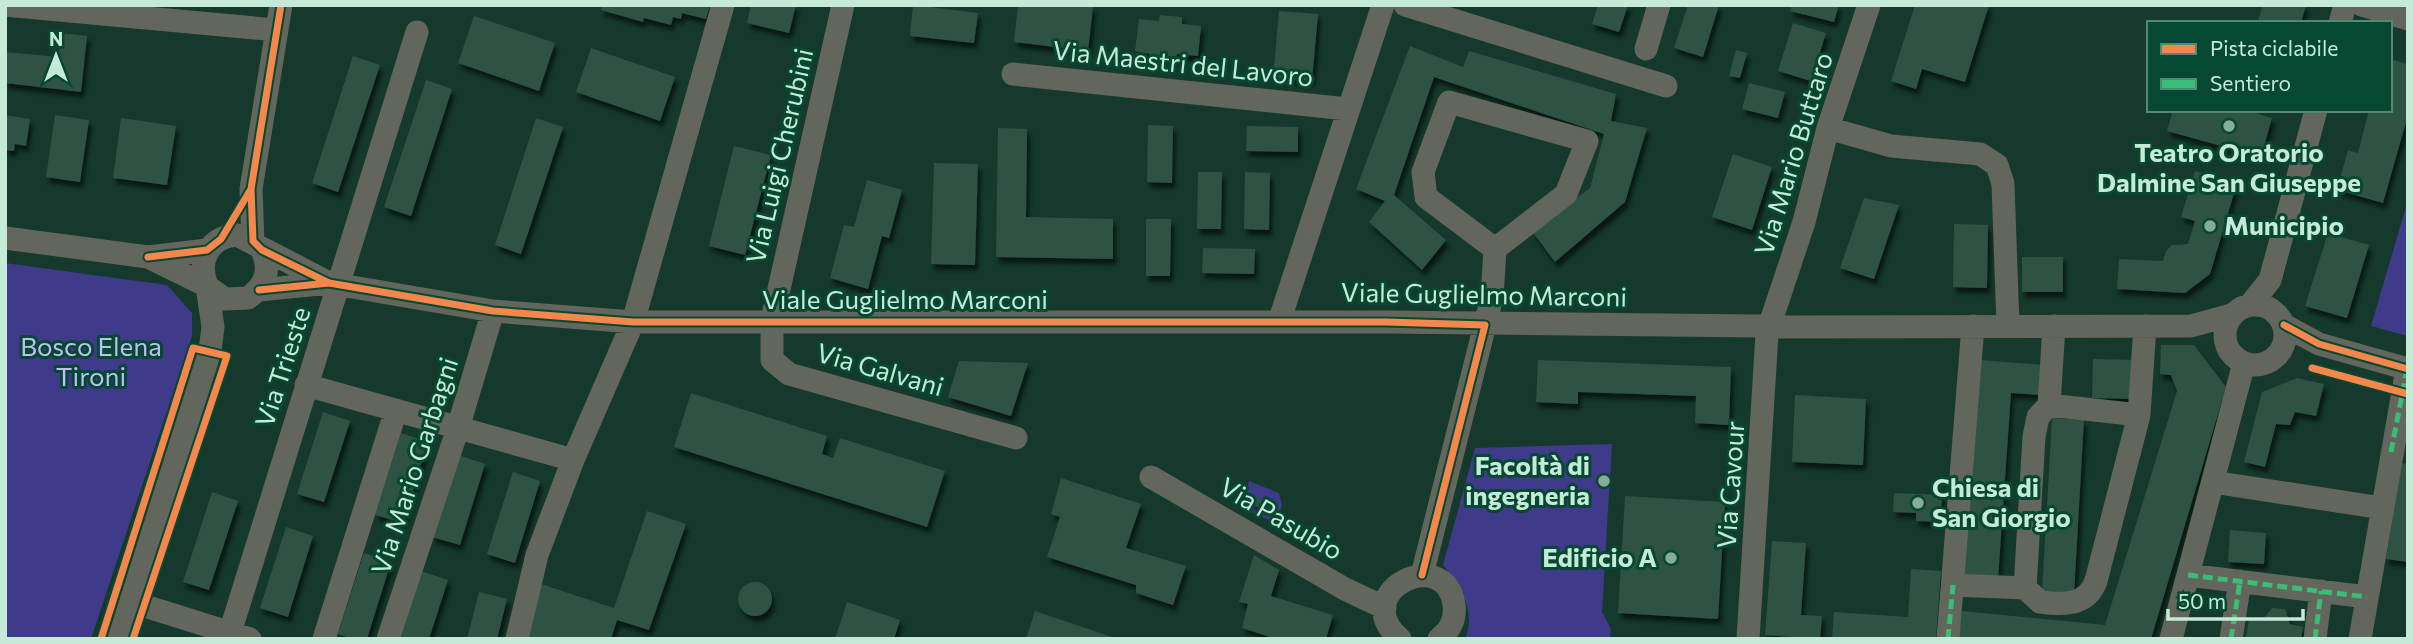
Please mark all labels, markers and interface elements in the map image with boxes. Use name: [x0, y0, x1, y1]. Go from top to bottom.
north arrow: [21, 21, 91, 91]
legend: [2147, 21, 2392, 112]
text: N: [49, 27, 63, 50]
street label: Via Maestri del Lavoro: [1051, 33, 1315, 92]
text: Pista ciclabile: [2210, 35, 2338, 60]
street label: Via Luigi Cherubini: [739, 45, 818, 266]
street label: Via Mario Buttaro: [1747, 48, 1838, 259]
text: Sentiero: [2210, 70, 2291, 95]
marker: Teatro Oratorio Dalmine San Giuseppe: [2221, 118, 2237, 134]
place label: Teatro Oratorio Dalmine San Giuseppe: [2097, 136, 2361, 197]
place label: Municipio: [2224, 209, 2344, 240]
marker: Municipio: [2202, 218, 2218, 234]
street label: Viale Guglielmo Marconi: [1341, 276, 1627, 311]
street label: Viale Guglielmo Marconi: [762, 283, 1048, 314]
street label: Via Trieste: [248, 303, 316, 430]
park label: Bosco Elena Tironi: [20, 330, 162, 391]
street label: Via Galvani: [813, 336, 947, 401]
street label: Via Mario Garbagni: [364, 353, 463, 578]
street label: Via Cavour: [1710, 420, 1749, 550]
place label: Facoltà di ingegneria: [1465, 449, 1590, 510]
street label: Via Pasubio: [1215, 470, 1349, 565]
place label: Chiesa di San Giorgio: [1932, 471, 2071, 532]
marker: Facoltà di ingegneria: [1596, 473, 1612, 489]
marker: Chiesa di San Giorgio: [1910, 495, 1926, 511]
place label: Edificio A: [1542, 541, 1657, 572]
marker: Edificio A: [1663, 550, 1679, 566]
scale bar: [2168, 578, 2303, 622]
text: 50 m: [2178, 588, 2226, 613]

